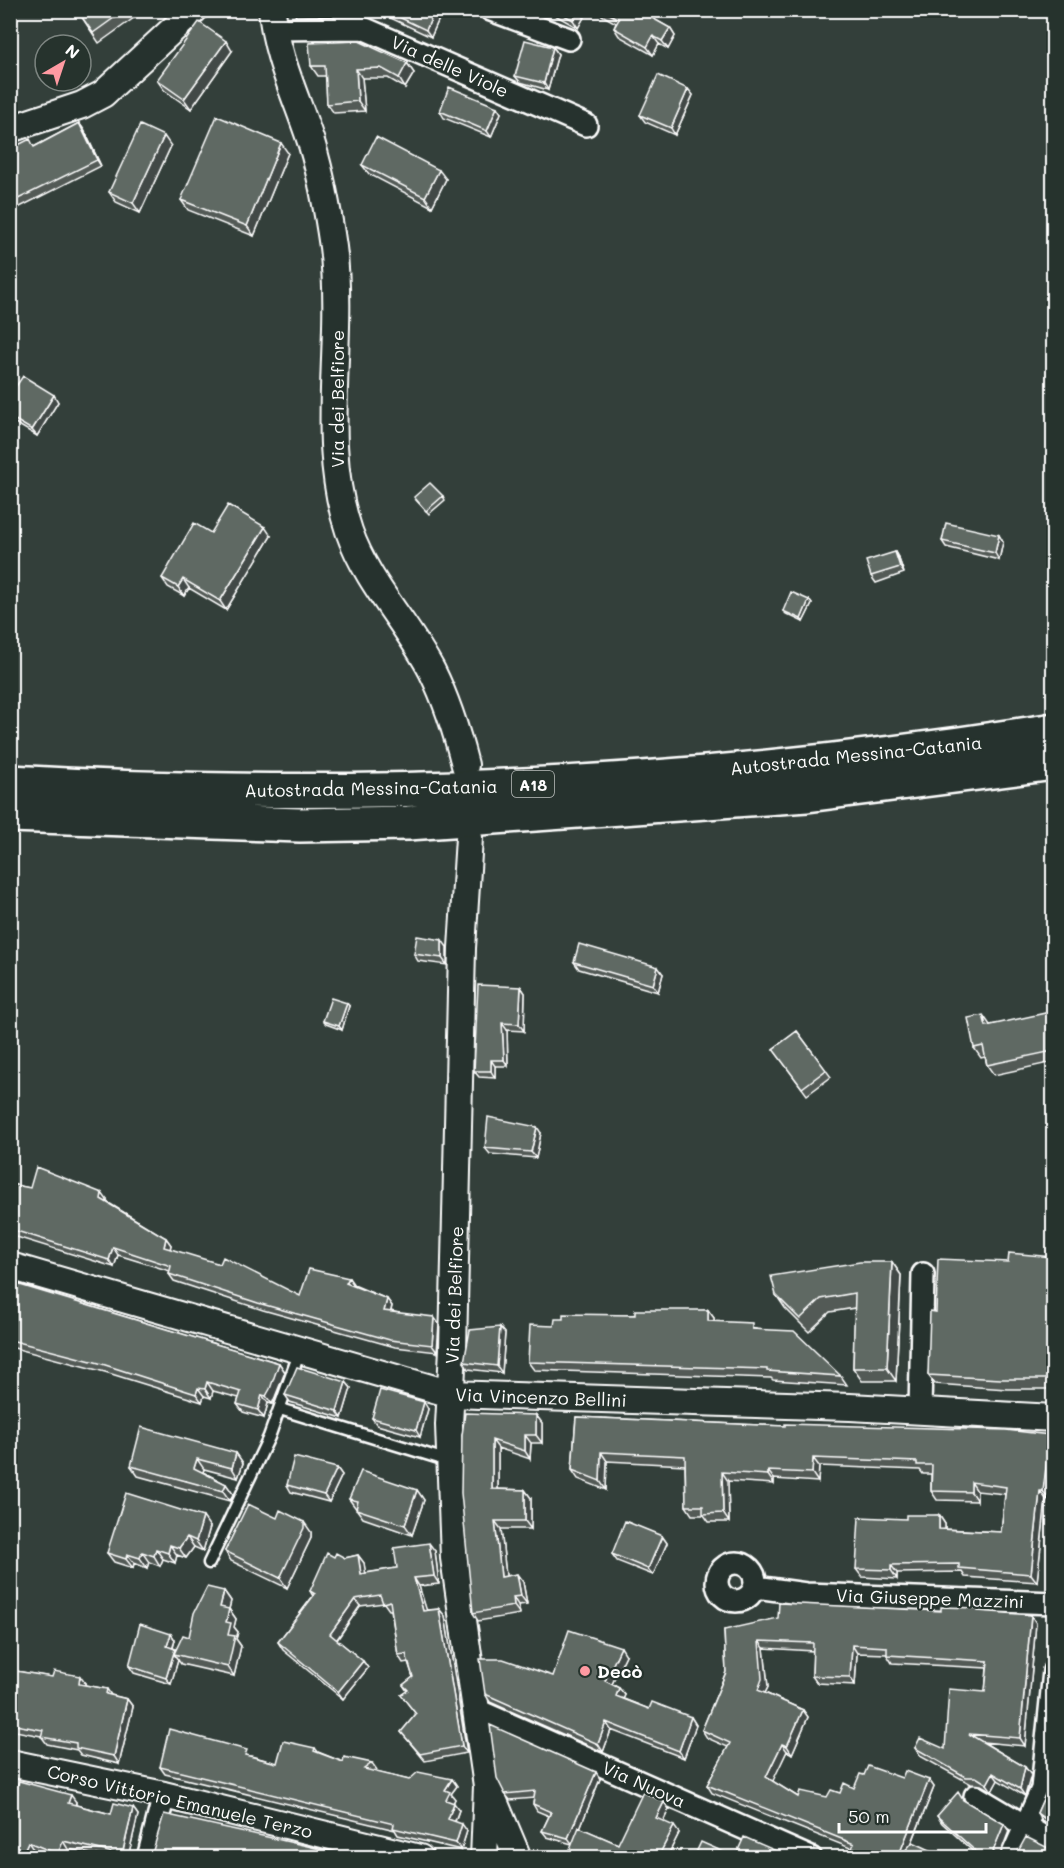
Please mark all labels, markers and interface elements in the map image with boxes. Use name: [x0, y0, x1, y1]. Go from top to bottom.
street label: Via delle Viole: [388, 29, 512, 103]
north arrow: [33, 33, 93, 93]
text: N: [61, 39, 84, 63]
street label: Via dei Belfiore: [325, 330, 349, 468]
street label: Autostrada Messina-Catania: [729, 730, 983, 780]
road number: A18: [512, 771, 554, 797]
street label: Autostrada Messina-Catania: [244, 774, 498, 802]
street label: Via dei Belfiore: [440, 1226, 468, 1364]
street label: Via Vincenzo Bellini: [455, 1382, 627, 1412]
street label: Via Giuseppe Mazzini: [835, 1583, 1025, 1613]
place label: Decò: [597, 1659, 642, 1683]
marker: Decò: [578, 1664, 592, 1678]
street label: Via Nuova: [599, 1755, 689, 1813]
street label: Corso Vittorio Emanuele Terzo: [45, 1759, 315, 1843]
scale bar: [839, 1796, 986, 1834]
text: 50 m: [848, 1804, 890, 1828]

